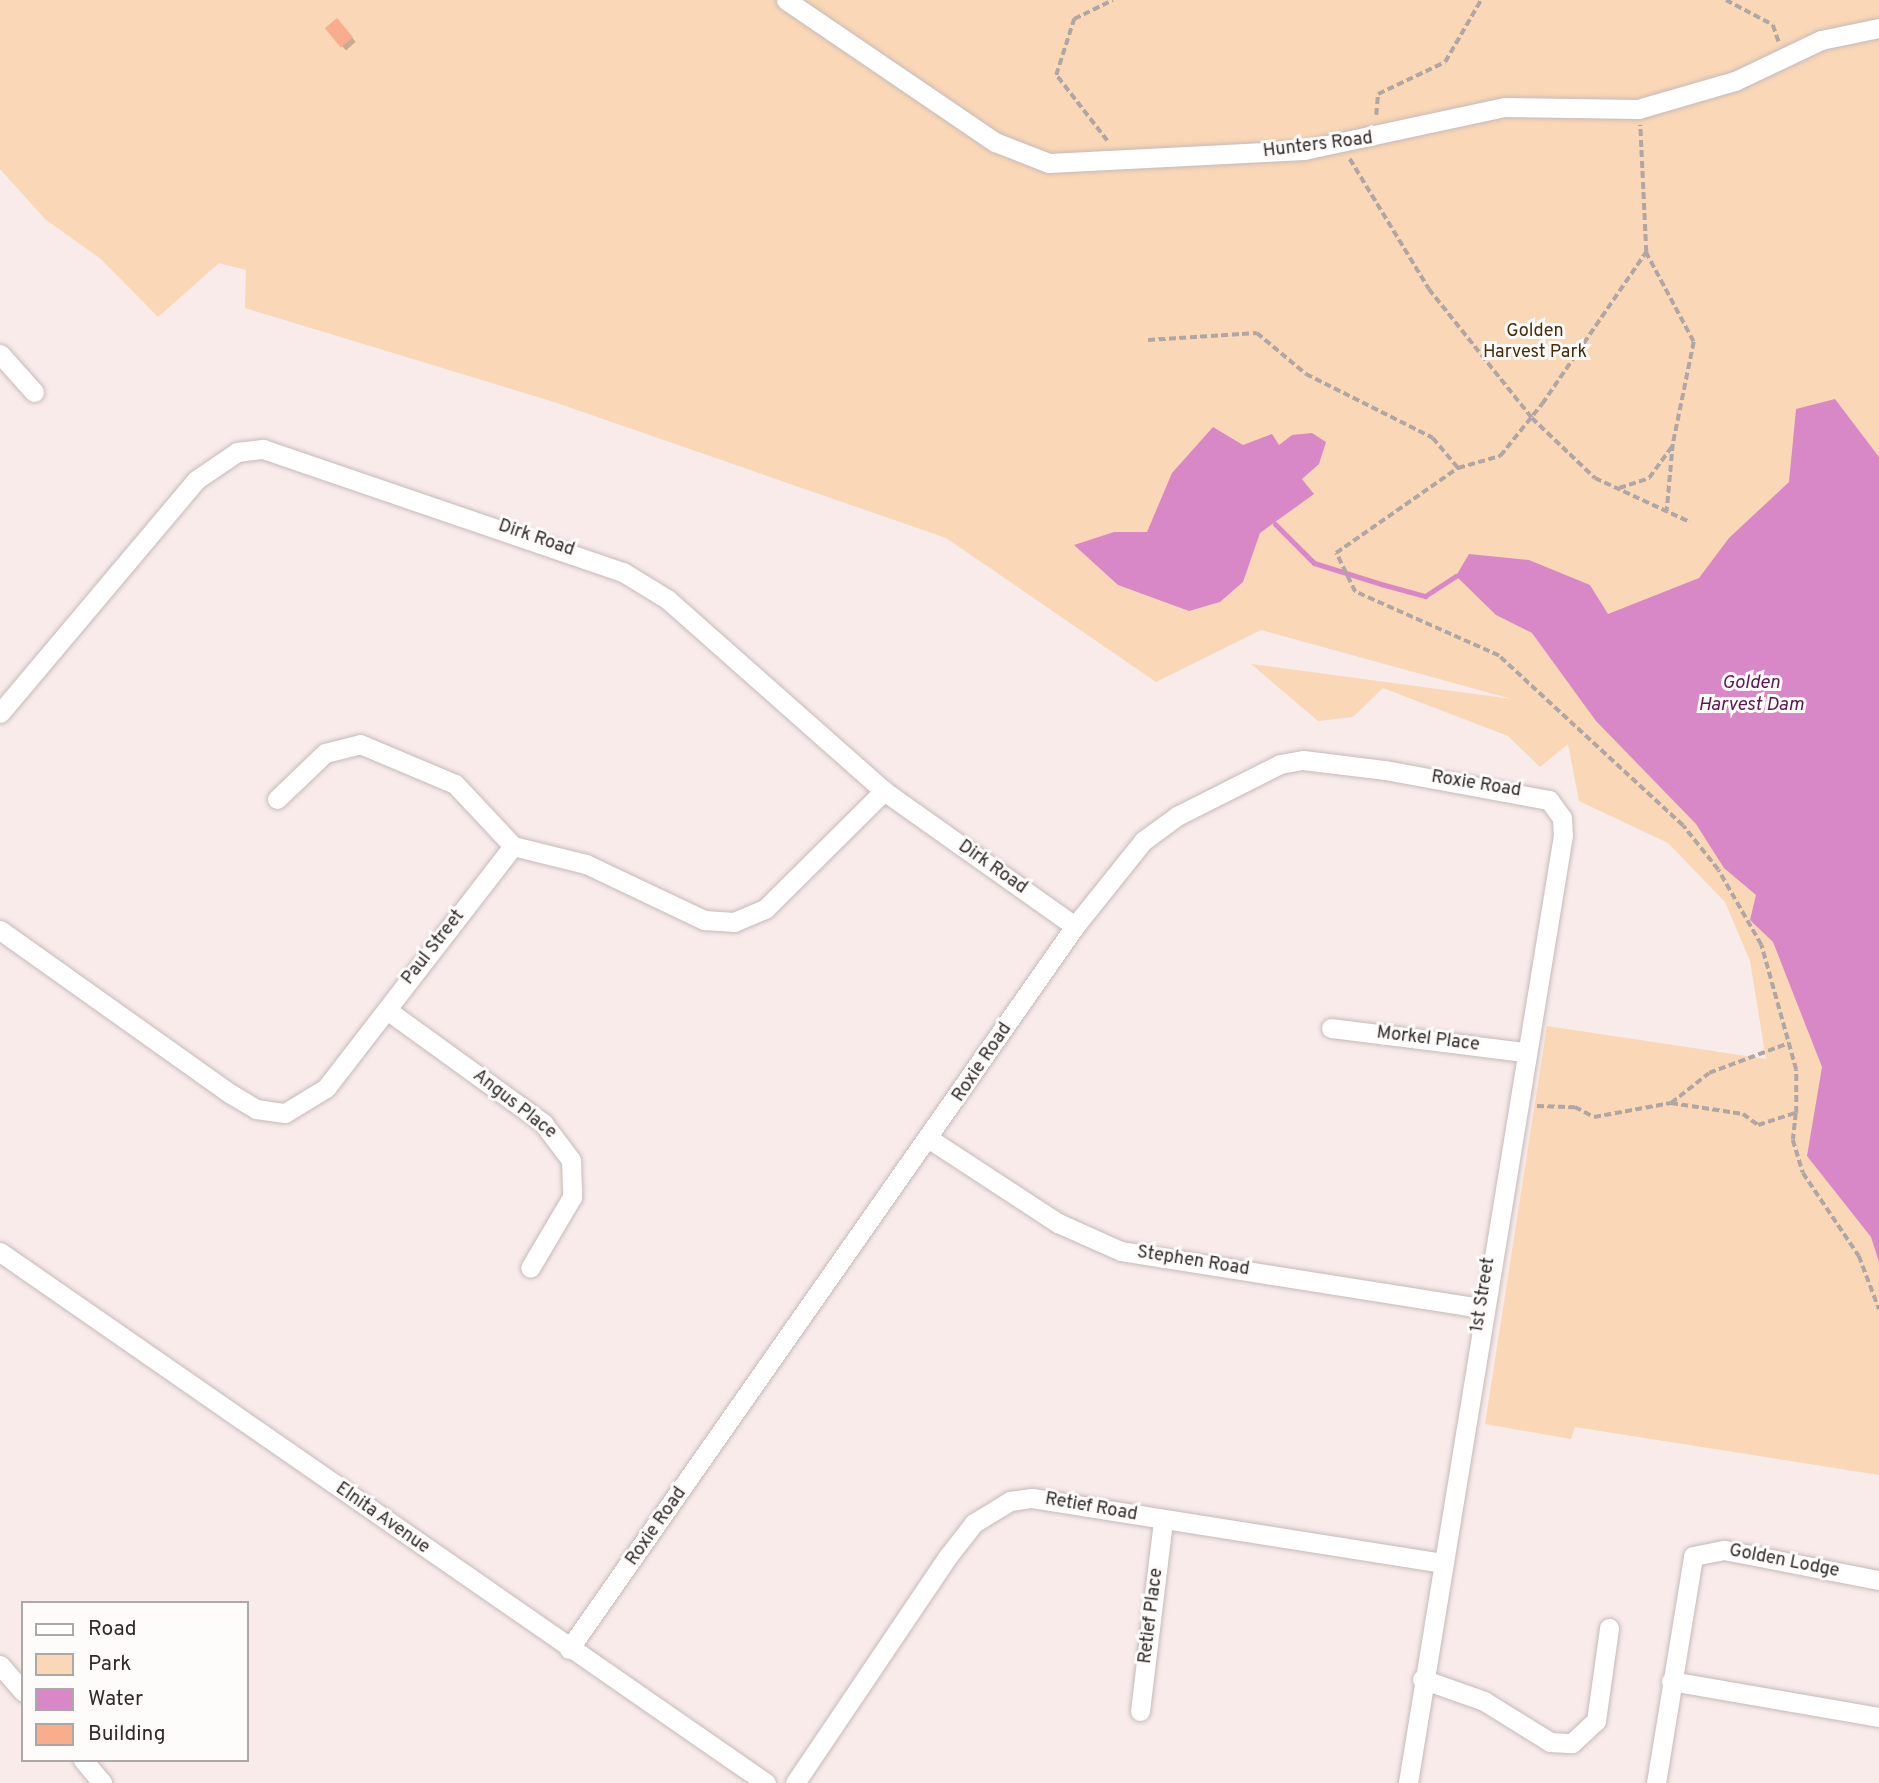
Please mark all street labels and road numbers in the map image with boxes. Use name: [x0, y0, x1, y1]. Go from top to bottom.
street label: Hunters Road: [1262, 129, 1374, 163]
street label: Dirk Road: [495, 516, 577, 562]
street label: Roxie Road: [1430, 767, 1522, 803]
street label: Dirk Road: [953, 836, 1031, 900]
street label: Paul Street: [398, 906, 470, 990]
street label: Roxie Road: [949, 1019, 1017, 1107]
street label: Morkel Place: [1375, 1023, 1481, 1057]
street label: Angus Place: [468, 1066, 560, 1144]
street label: Stephen Road: [1135, 1242, 1251, 1282]
street label: 1st Street: [1467, 1256, 1501, 1334]
street label: Elnita Avenue: [330, 1478, 434, 1560]
street label: Roxie Road: [622, 1484, 692, 1570]
street label: Retief Road: [1043, 1489, 1139, 1527]
street label: Golden Lodge: [1727, 1541, 1841, 1583]
street label: Retief Place: [1135, 1567, 1169, 1665]

